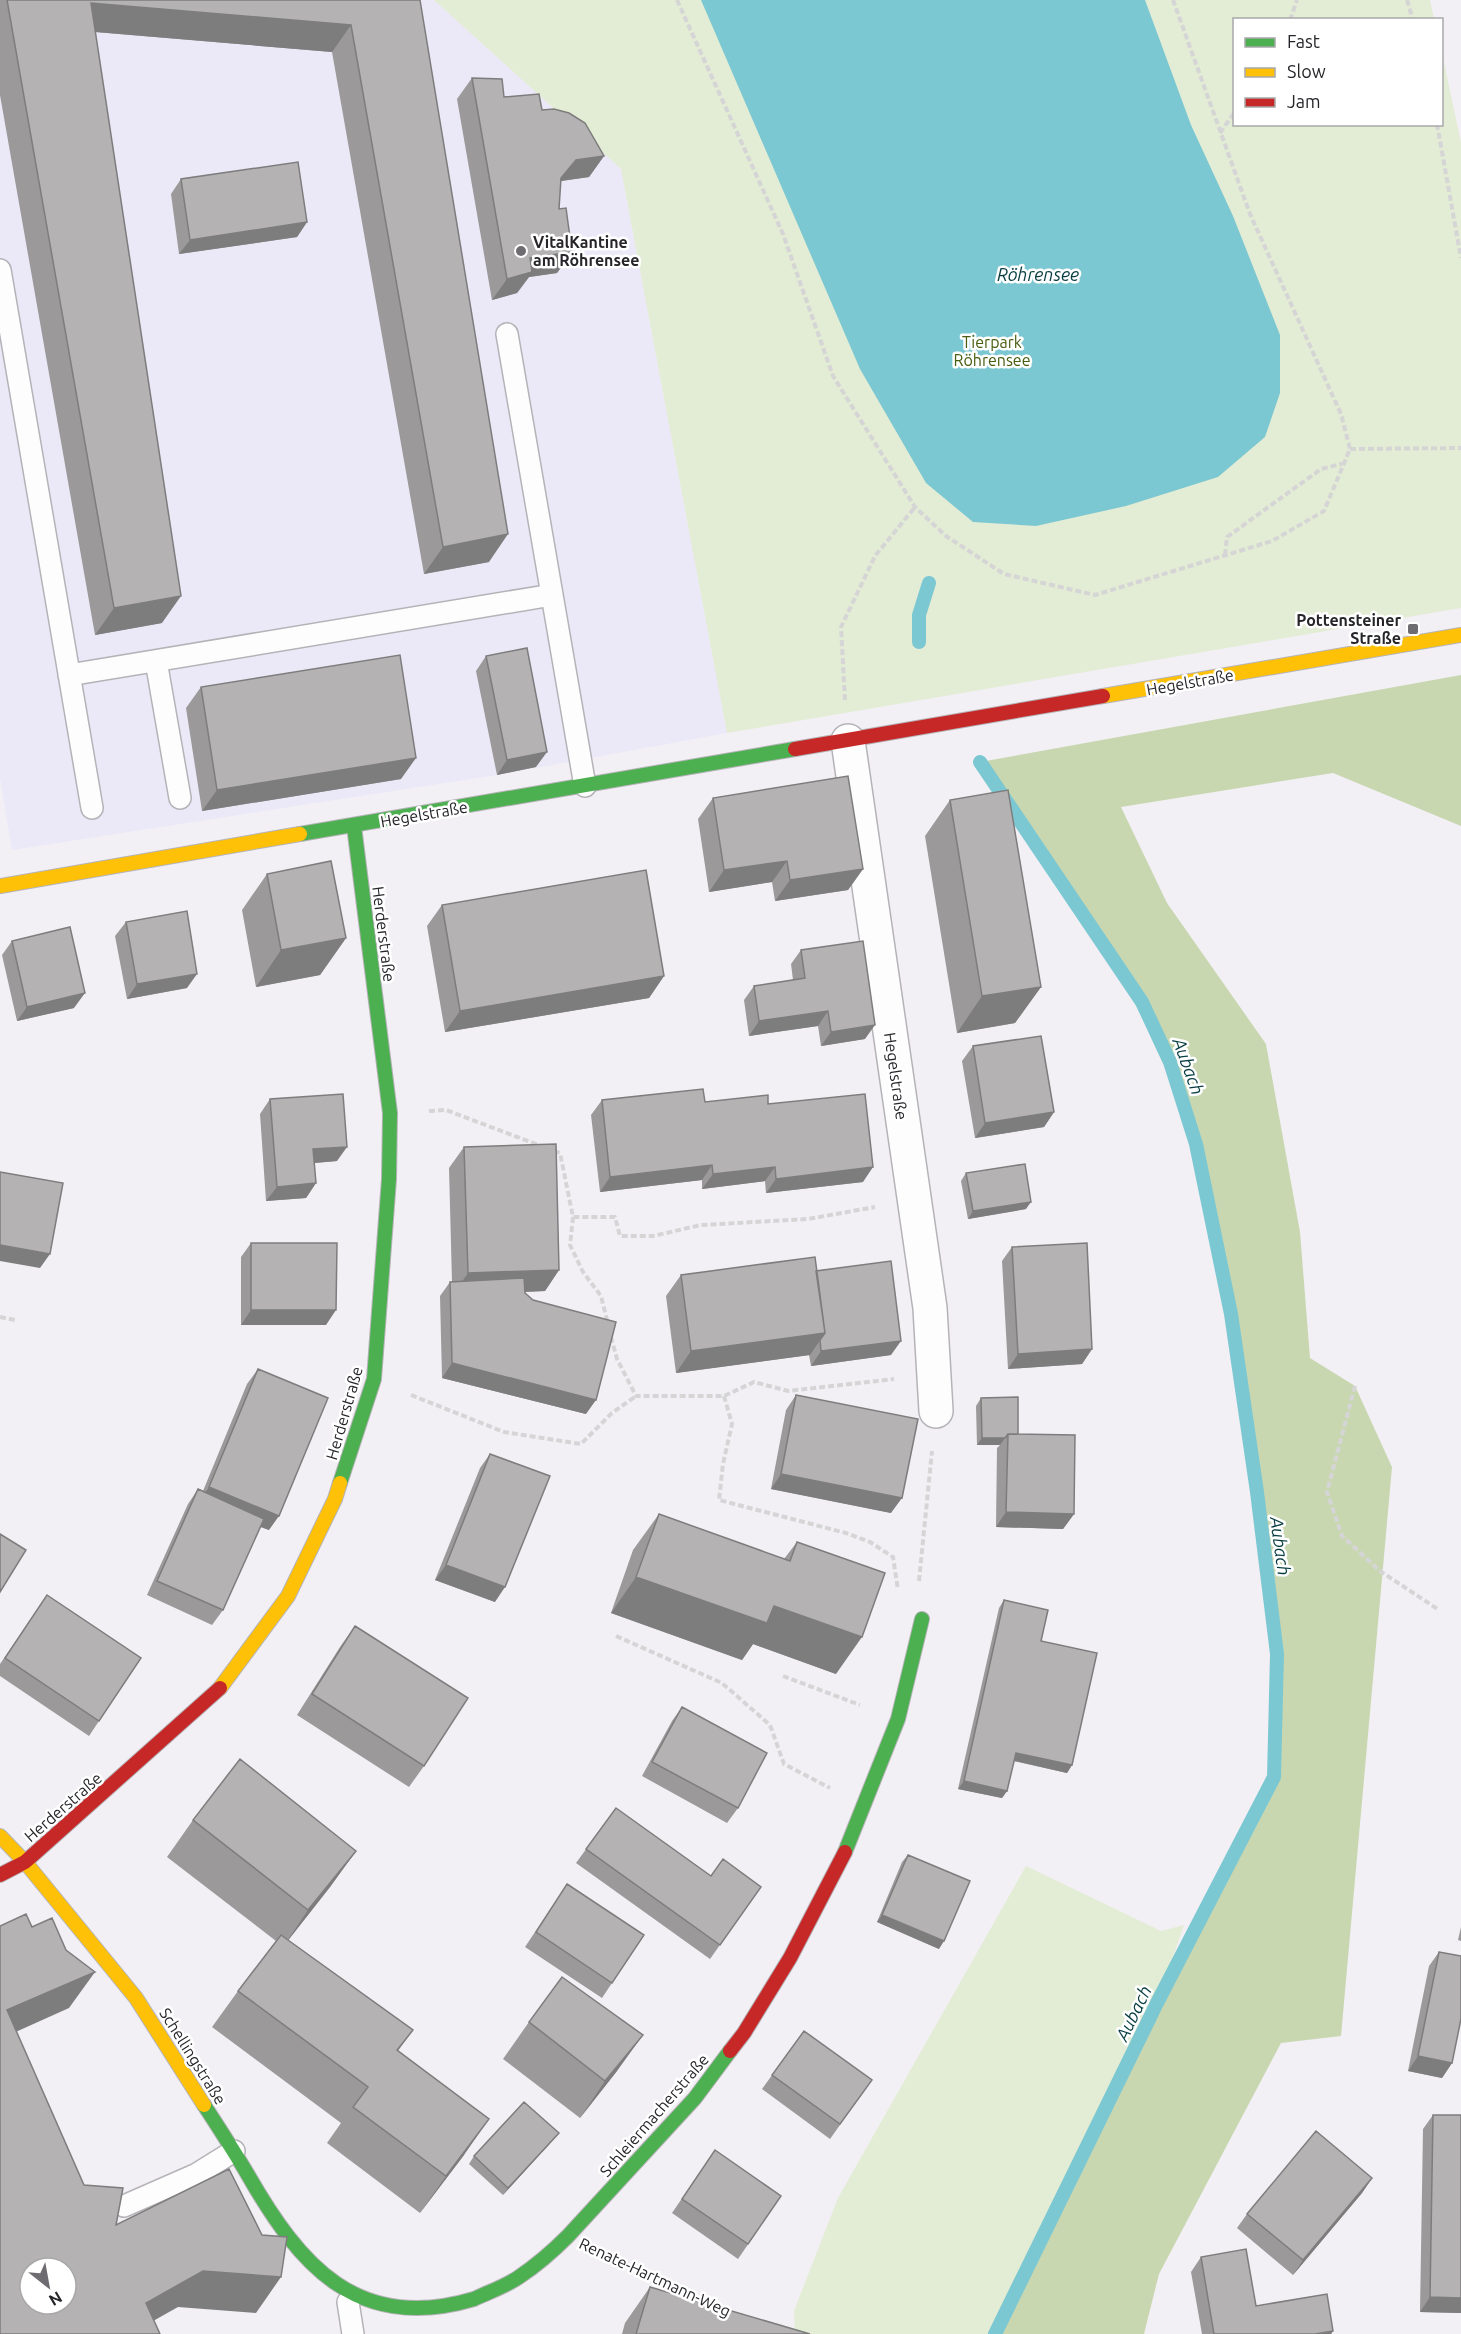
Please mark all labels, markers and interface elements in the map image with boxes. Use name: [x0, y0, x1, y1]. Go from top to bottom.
legend: [1233, 18, 1443, 126]
text: Fast: [1287, 31, 1320, 51]
text: Slow: [1287, 61, 1326, 81]
text: Jam: [1287, 91, 1321, 111]
place label: VitalKantine am Röhrensee: [533, 233, 639, 269]
marker: VitalKantine am Röhrensee: [514, 244, 528, 258]
water label: Röhrensee: [997, 264, 1079, 284]
park label: Tierpark Röhrensee: [953, 333, 1031, 369]
place label: Pottensteiner Straße: [1296, 611, 1401, 647]
marker: Pottensteiner Straße: [1406, 622, 1420, 636]
street label: Hegelstraße: [1145, 665, 1235, 699]
street label: Hegelstraße: [379, 797, 469, 831]
street label: Herderstraße: [369, 885, 399, 983]
street label: Hegelstraße: [881, 1031, 911, 1121]
water label: Aubach: [1169, 1034, 1208, 1097]
street label: Herderstraße: [322, 1364, 366, 1462]
water label: Aubach: [1267, 1514, 1295, 1577]
street label: Herderstraße: [21, 1769, 105, 1845]
water label: Aubach: [1111, 1982, 1155, 2045]
street label: Schellingstraße: [156, 2004, 230, 2108]
street label: Schleiermacherstraße: [596, 2050, 712, 2180]
street label: Renate-Hartmann-Weg: [576, 2234, 734, 2320]
north arrow: [18, 2256, 78, 2316]
text: N: [46, 2288, 65, 2310]

